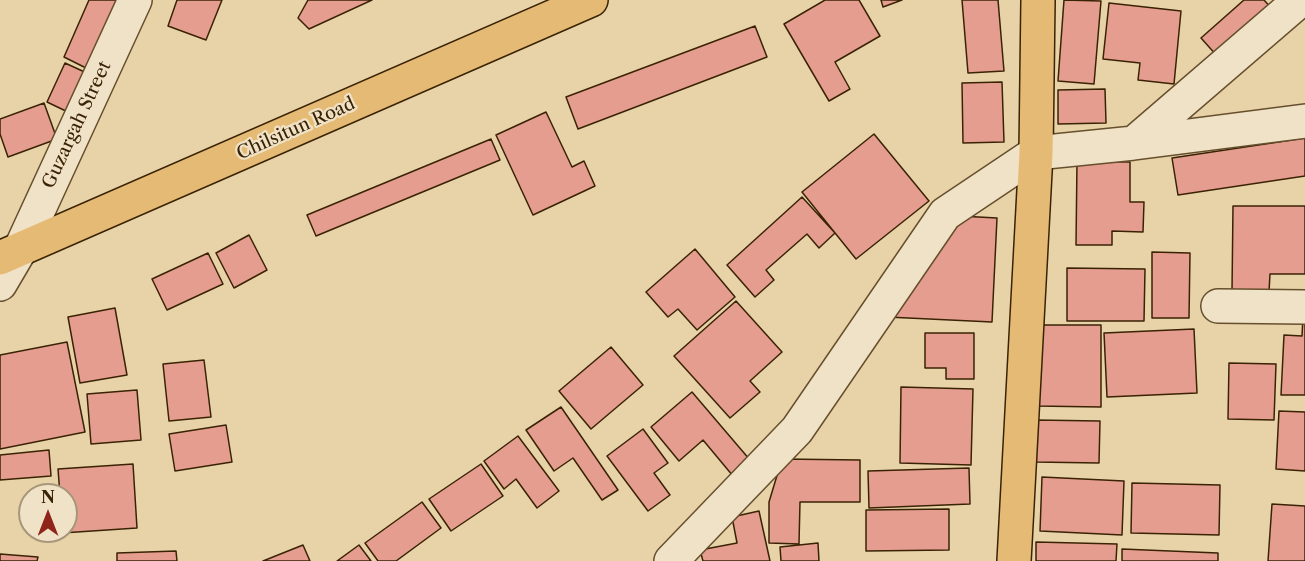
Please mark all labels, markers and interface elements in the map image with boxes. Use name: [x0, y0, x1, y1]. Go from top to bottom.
street label: Guzargah Street: [38, 58, 116, 192]
street label: Chilsitun Road: [233, 93, 359, 165]
north arrow: [18, 483, 78, 543]
text: N: [41, 487, 55, 507]

